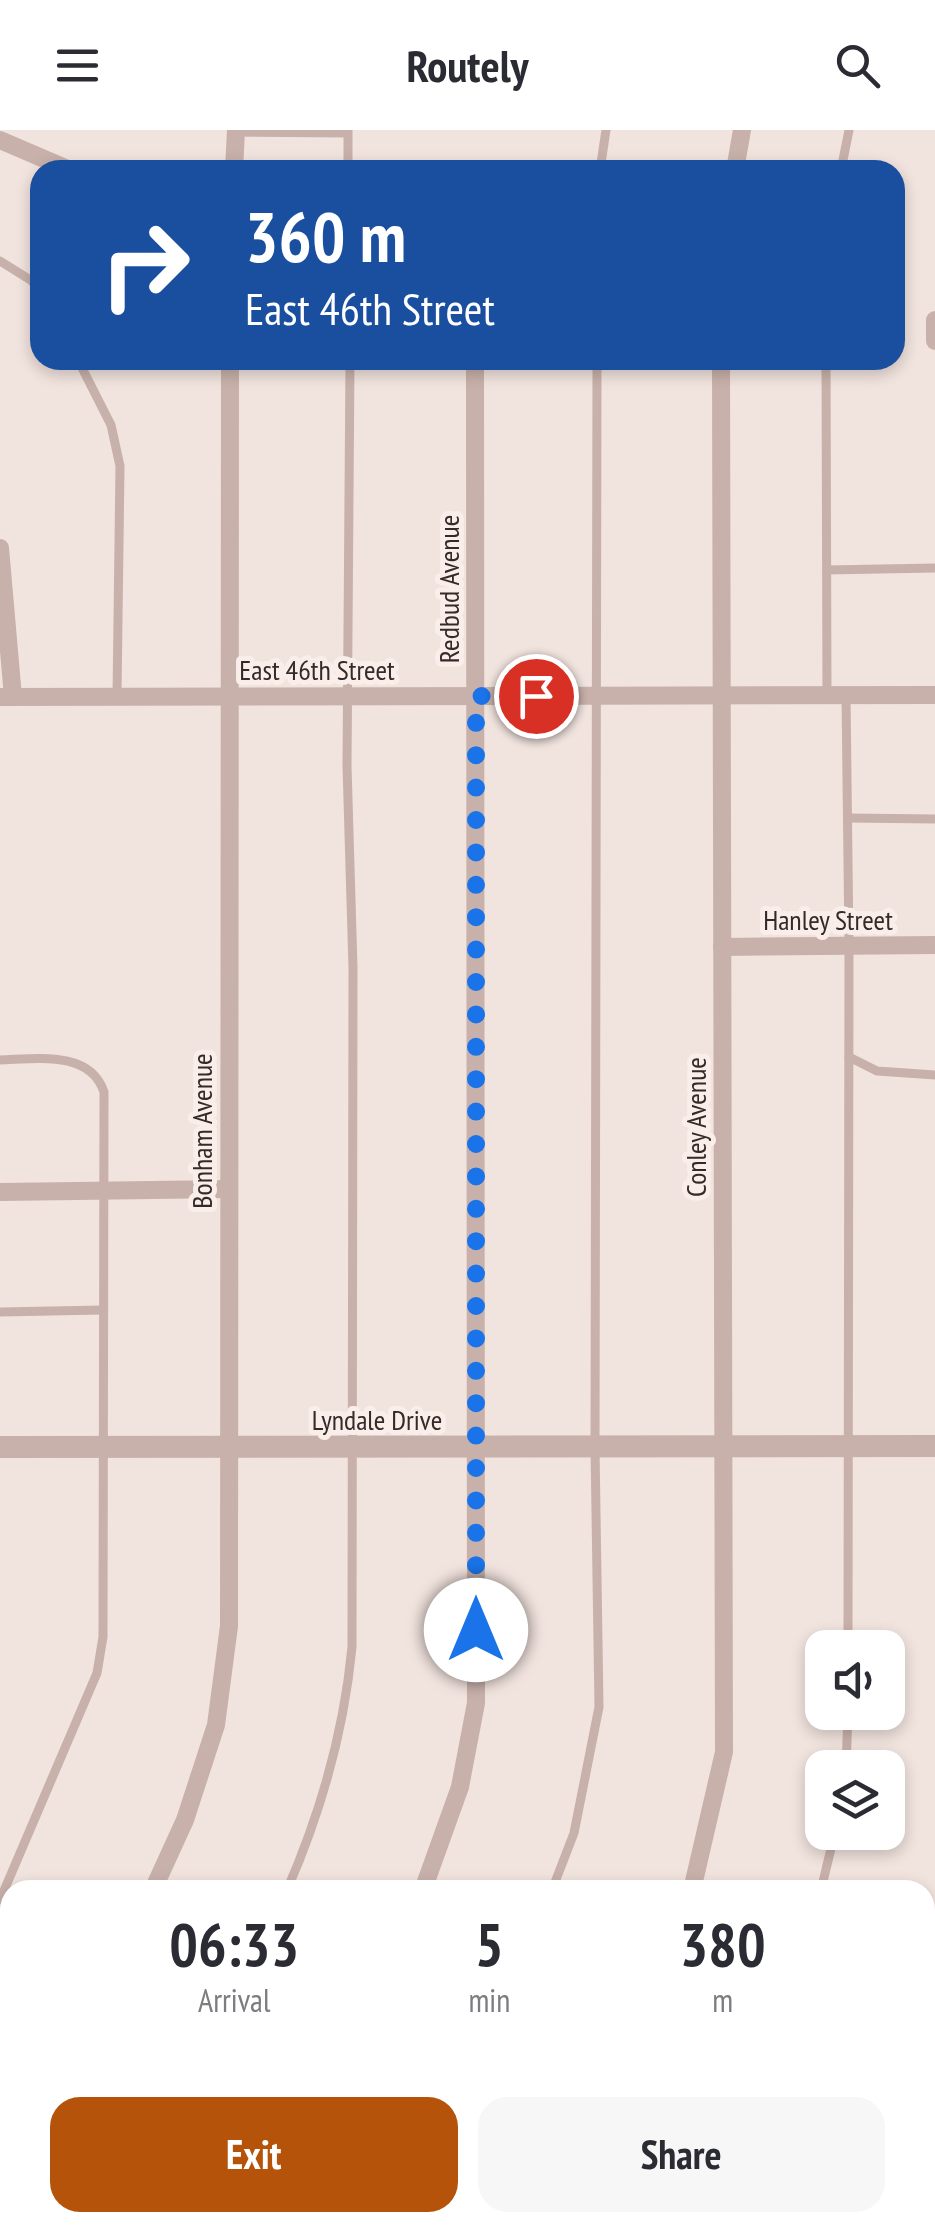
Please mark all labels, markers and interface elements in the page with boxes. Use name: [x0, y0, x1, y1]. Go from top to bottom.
text: Routely: [406, 36, 529, 94]
icon: menu: [50, 38, 105, 93]
icon: search: [830, 38, 885, 93]
text: 360 m: [245, 191, 406, 281]
icon: right: [80, 200, 210, 330]
text: East 46th Street: [245, 279, 495, 337]
street label: Redbud Avenue: [430, 515, 467, 663]
street label: East 46th Street: [239, 651, 395, 688]
pin: [494, 654, 579, 739]
icon: arrive: [509, 669, 564, 724]
street label: Hanley Street: [763, 901, 893, 938]
street label: Bonham Avenue: [183, 1053, 220, 1209]
street label: Conley Avenue: [677, 1057, 714, 1197]
street label: Lyndale Drive: [312, 1401, 442, 1438]
position arrow: [424, 1578, 528, 1682]
map controls: [805, 1630, 905, 1850]
button: sound: [805, 1630, 905, 1730]
button: layers: [805, 1750, 905, 1850]
text: 06:33: [169, 1905, 299, 1983]
text: 5: [475, 1905, 504, 1983]
text: 380: [680, 1905, 766, 1983]
text: Arrival: [198, 1979, 270, 2021]
text: min: [468, 1979, 510, 2021]
text: m: [712, 1979, 733, 2021]
button: Exit: [50, 2097, 458, 2212]
button: Share: [478, 2097, 885, 2212]

